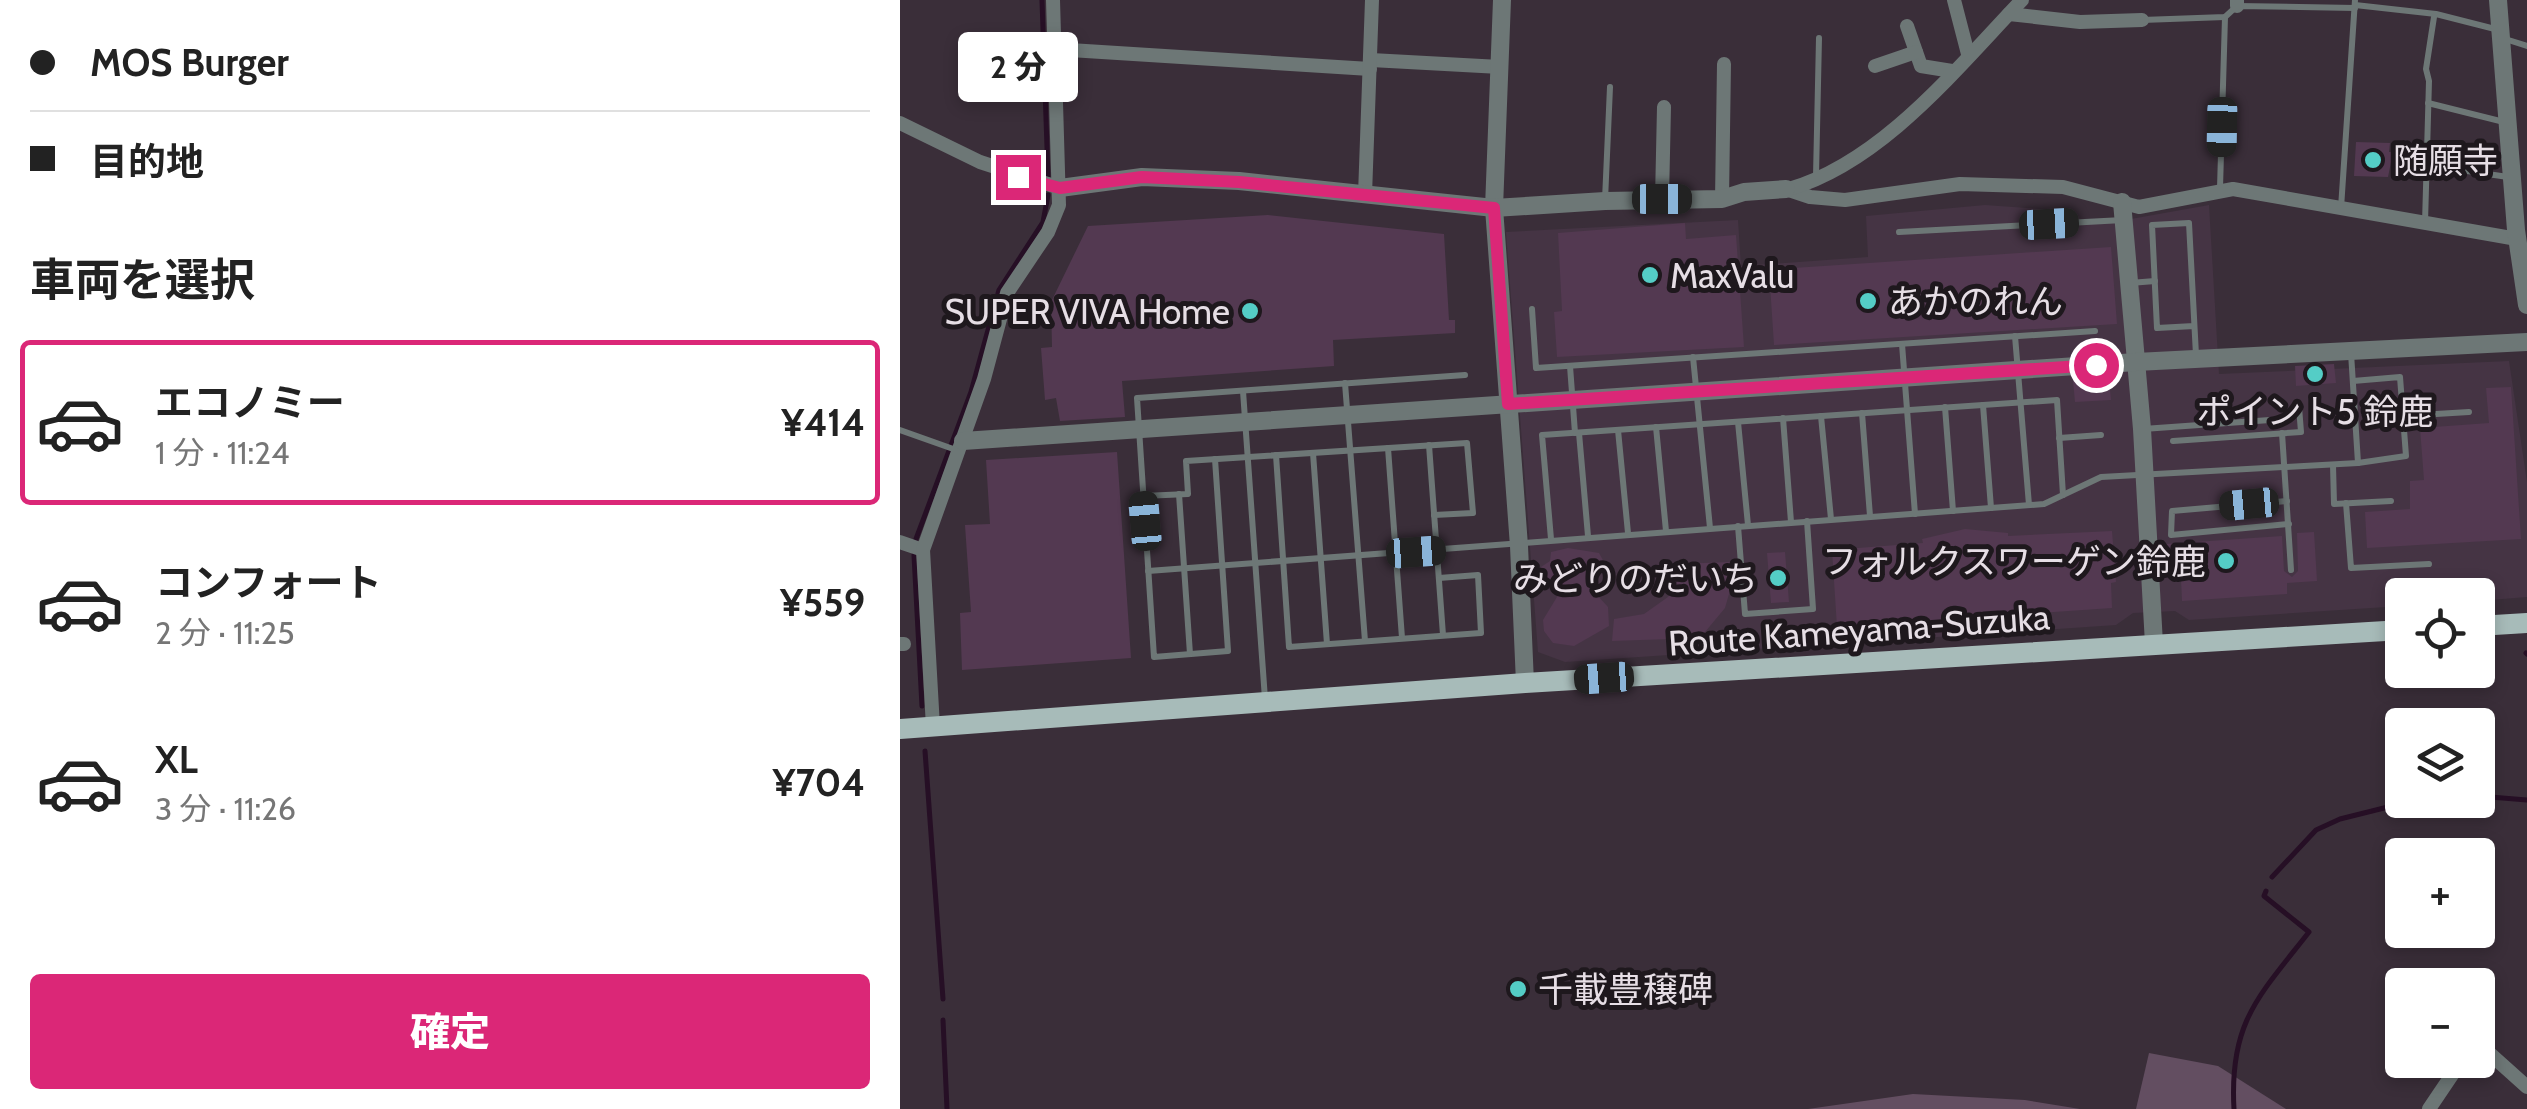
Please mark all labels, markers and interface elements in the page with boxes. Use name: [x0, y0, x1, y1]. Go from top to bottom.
callout: 2 分: [958, 32, 1078, 102]
text: MOS Burger: [90, 39, 289, 86]
text: 2 分: [990, 47, 1046, 86]
car: [2206, 97, 2238, 157]
text: 目的地: [90, 138, 204, 185]
place label: 随願寺: [2393, 139, 2498, 182]
marker: 随願寺: [2362, 149, 2384, 171]
route end: [996, 155, 1041, 200]
car: [1632, 184, 1692, 214]
car: [2018, 207, 2080, 241]
text: 車両を選択: [30, 253, 255, 307]
place label: MaxValu: [1670, 254, 1794, 297]
marker: MaxValu: [1639, 264, 1661, 286]
place label: あかのれん: [1888, 280, 2063, 323]
place label: SUPER VIVA Home: [944, 290, 1230, 333]
marker: あかのれん: [1857, 290, 1879, 312]
marker: SUPER VIVA Home: [1239, 300, 1261, 322]
route start: [2074, 343, 2119, 388]
marker: ポイント5 鈴鹿: [2304, 363, 2326, 385]
icon: car: [35, 378, 125, 468]
text: エコノミー: [155, 379, 345, 426]
place label: ポイント5 鈴鹿: [2197, 390, 2433, 433]
text: ¥414: [781, 399, 865, 446]
text: 1 分 · 11:24: [155, 433, 289, 472]
car: [2218, 486, 2280, 522]
car: [1127, 490, 1163, 552]
car: [1385, 535, 1447, 569]
place label: フォルクスワーゲン鈴鹿: [1822, 540, 2206, 583]
marker: フォルクスワーゲン鈴鹿: [2215, 550, 2237, 572]
place label: みどりのだいち: [1513, 557, 1758, 600]
icon: car: [35, 558, 125, 648]
text: コンフォート: [155, 559, 382, 606]
marker: みどりのだいち: [1767, 567, 1789, 589]
map controls: [2385, 578, 2495, 1078]
button: locate: [2385, 578, 2495, 688]
text: ¥559: [780, 579, 865, 626]
street label: Route Kameyama-Suzuka: [1667, 595, 2051, 665]
text: 2 分 · 11:25: [155, 613, 295, 652]
car: [1573, 661, 1635, 695]
button: layers: [2385, 708, 2495, 818]
text: XL: [155, 736, 198, 783]
icon: car: [35, 738, 125, 828]
text: ¥704: [773, 759, 865, 806]
text: 3 分 · 11:26: [155, 789, 296, 828]
button: +: [2385, 838, 2495, 948]
place label: 千載豊穣碑: [1538, 968, 1713, 1011]
button: −: [2385, 968, 2495, 1078]
button: 確定: [30, 974, 870, 1089]
marker: 千載豊穣碑: [1507, 978, 1529, 1000]

